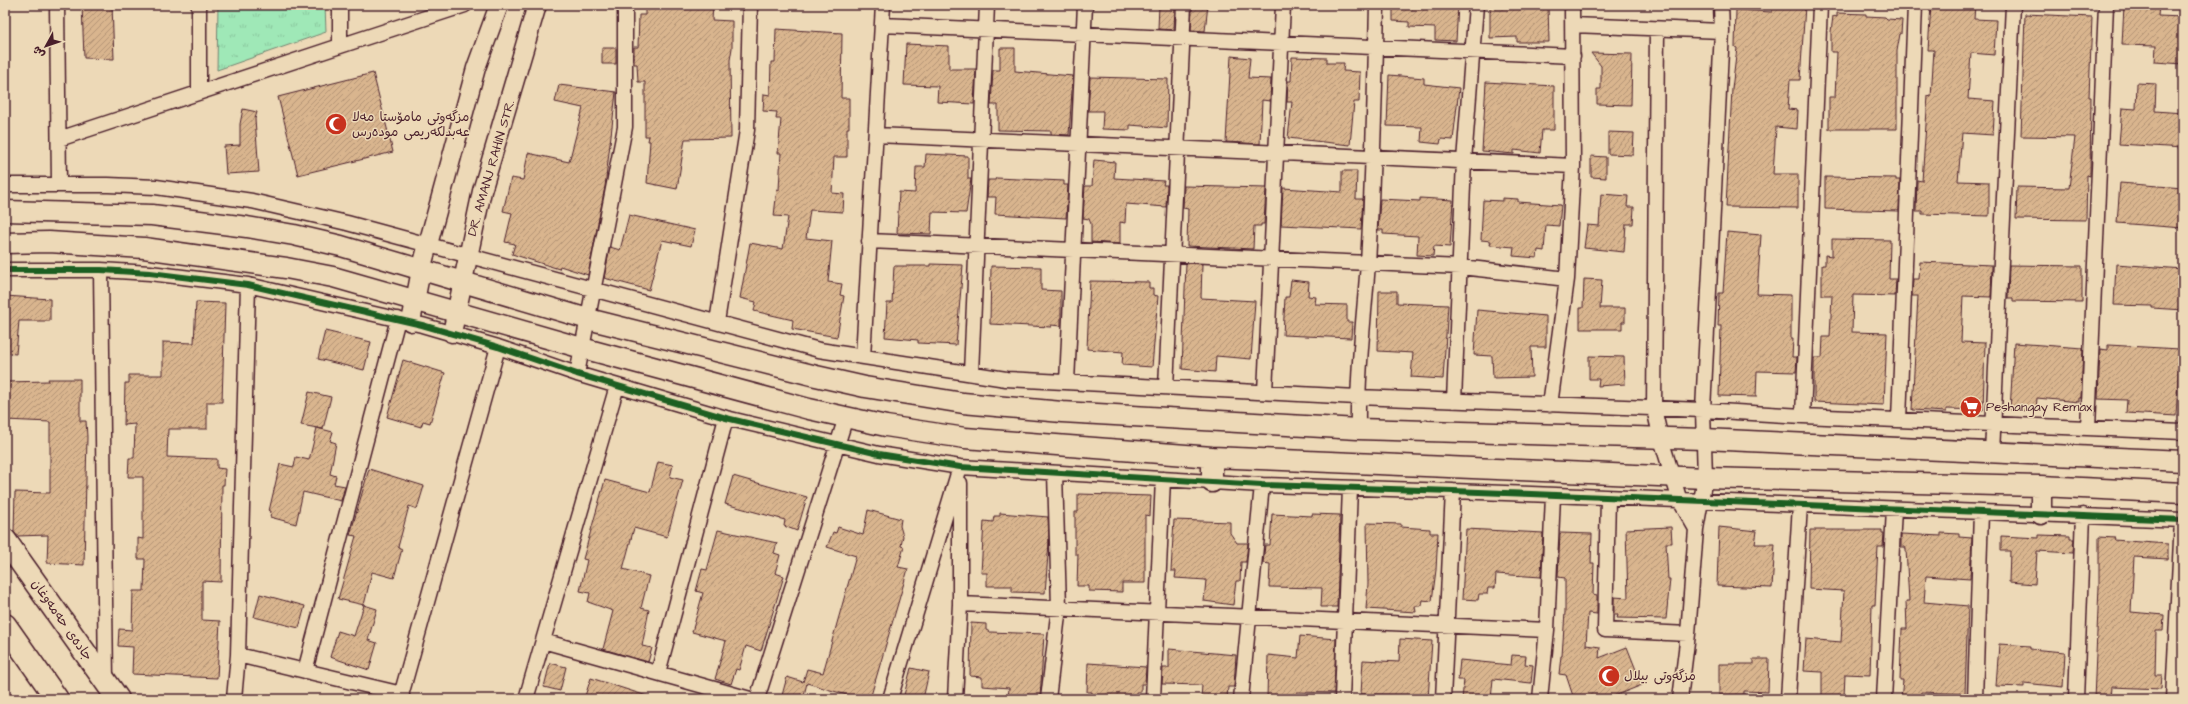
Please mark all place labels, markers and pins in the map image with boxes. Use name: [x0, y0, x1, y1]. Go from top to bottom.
place label: مزگەوتی مامۆستا مەلا عەبدلکەریمی مودەرس: [352, 108, 470, 141]
mosque icon: مزگەوتی مامۆستا مەلا عەبدلکەریمی مودەرس: [323, 111, 349, 137]
supermarket icon: Peshangay Remax: [1958, 394, 1984, 420]
place label: Peshangay Remax: [1986, 398, 2093, 417]
mosque icon: مزگەوتی بیلال: [1596, 663, 1622, 689]
place label: مزگەوتی بیلال: [1624, 667, 1696, 685]

